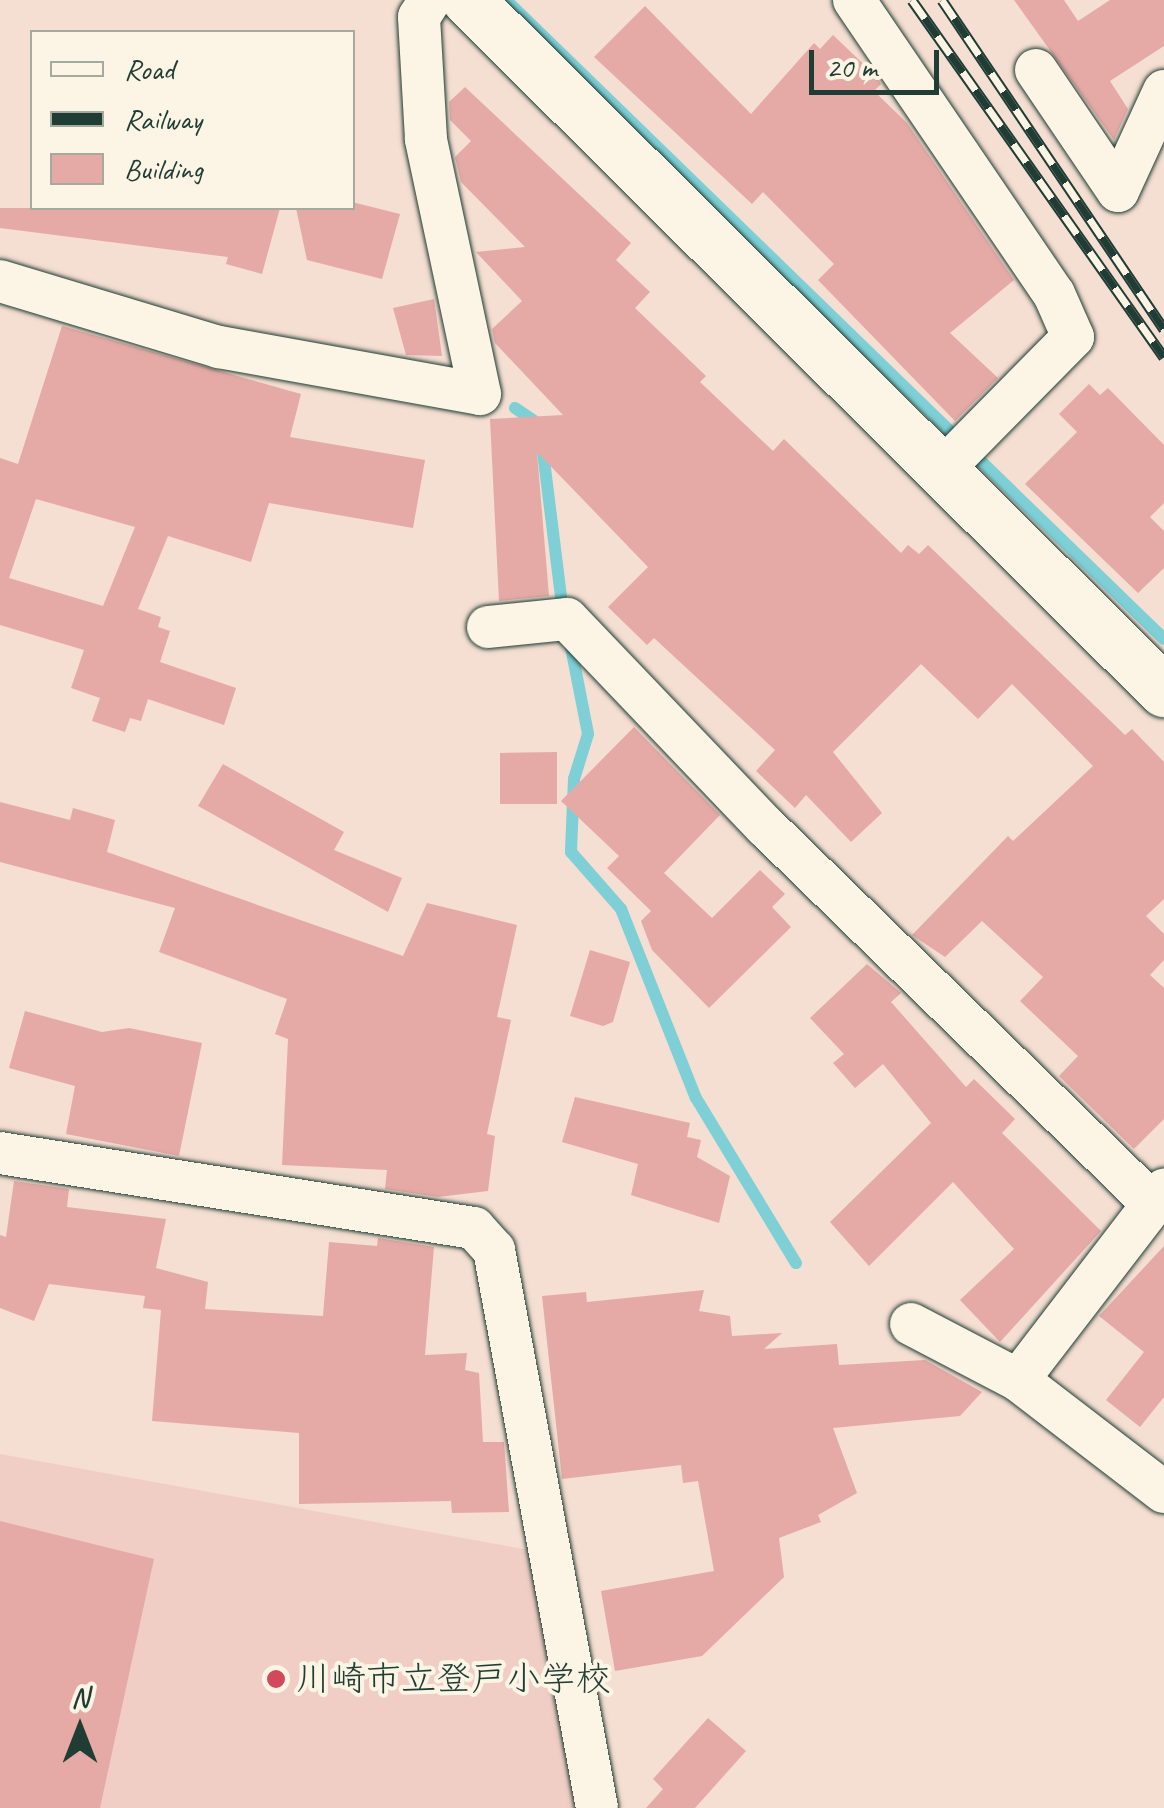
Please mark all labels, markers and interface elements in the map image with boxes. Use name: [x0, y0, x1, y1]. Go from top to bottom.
legend: [30, 30, 355, 210]
scale bar: [814, 30, 944, 92]
text: 20 m: [826, 48, 877, 86]
text: Road: [124, 50, 174, 88]
text: Railway: [124, 100, 202, 138]
text: Building: [124, 150, 203, 188]
place label: 川崎市立登戸小学校: [296, 1658, 611, 1700]
marker: 川崎市立登戸小学校: [265, 1668, 287, 1690]
north arrow: [30, 1678, 130, 1778]
text: N: [71, 1680, 89, 1715]

